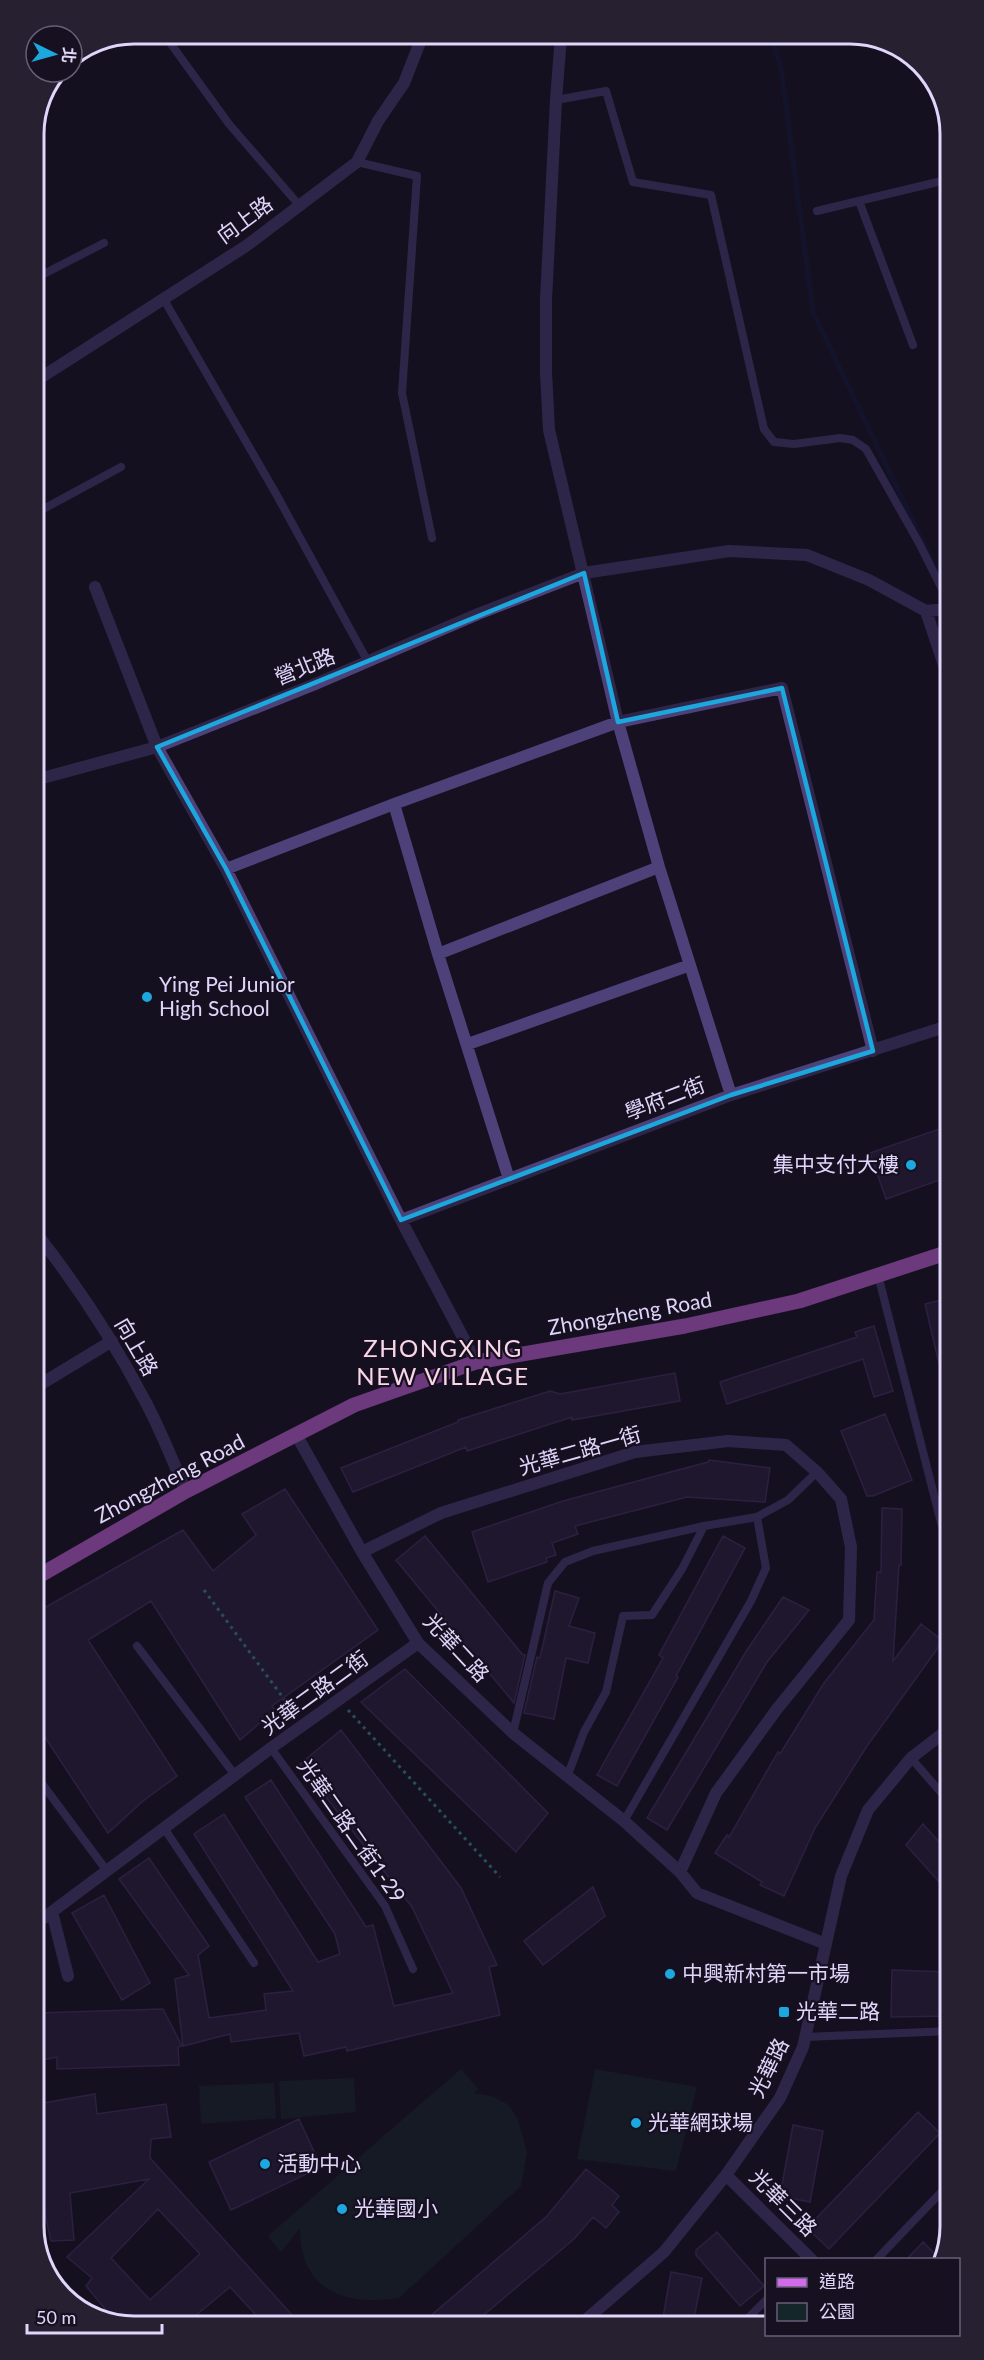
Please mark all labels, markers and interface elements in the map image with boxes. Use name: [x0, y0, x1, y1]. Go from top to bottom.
north arrow: [24, 24, 84, 84]
text: 北: [59, 47, 80, 64]
street label: 向上路: [211, 190, 277, 247]
street label: 營北路: [271, 642, 338, 689]
place label: Ying Pei Junior High School: [159, 971, 295, 1020]
marker: Ying Pei Junior High School: [140, 990, 154, 1004]
street label: 學府二街: [621, 1071, 708, 1124]
place label: 集中支付大樓: [773, 1151, 899, 1176]
marker: 集中支付大樓: [904, 1158, 918, 1172]
street label: Zhongzheng Road: [546, 1286, 714, 1339]
street label: 向上路: [111, 1313, 164, 1380]
district label: ZHONGXING NEW VILLAGE: [356, 1333, 530, 1390]
street label: 光華二路一街: [516, 1420, 644, 1479]
street label: Zhongzheng Road: [90, 1428, 248, 1528]
street label: 光華二路: [419, 1608, 495, 1686]
street label: 光華二路二街: [256, 1645, 372, 1739]
street label: 光華二路二街1-29: [293, 1753, 411, 1907]
place label: 中興新村第一市場: [682, 1960, 850, 1985]
marker: 中興新村第一市場: [663, 1967, 677, 1981]
place label: 光華二路: [796, 1998, 880, 2023]
marker: 光華二路: [777, 2005, 791, 2019]
street label: 光華路: [743, 2034, 793, 2101]
place label: 光華網球場: [648, 2109, 753, 2134]
marker: 光華網球場: [629, 2116, 643, 2130]
place label: 活動中心: [277, 2150, 361, 2175]
marker: 活動中心: [258, 2157, 272, 2171]
street label: 光華三路: [746, 2163, 823, 2240]
place label: 光華國小: [354, 2195, 438, 2220]
marker: 光華國小: [335, 2202, 349, 2216]
legend: [765, 2258, 960, 2336]
text: 道路: [819, 2270, 855, 2292]
scale bar: [27, 2297, 162, 2335]
text: 公園: [819, 2300, 855, 2322]
text: 50 m: [36, 2306, 76, 2328]

